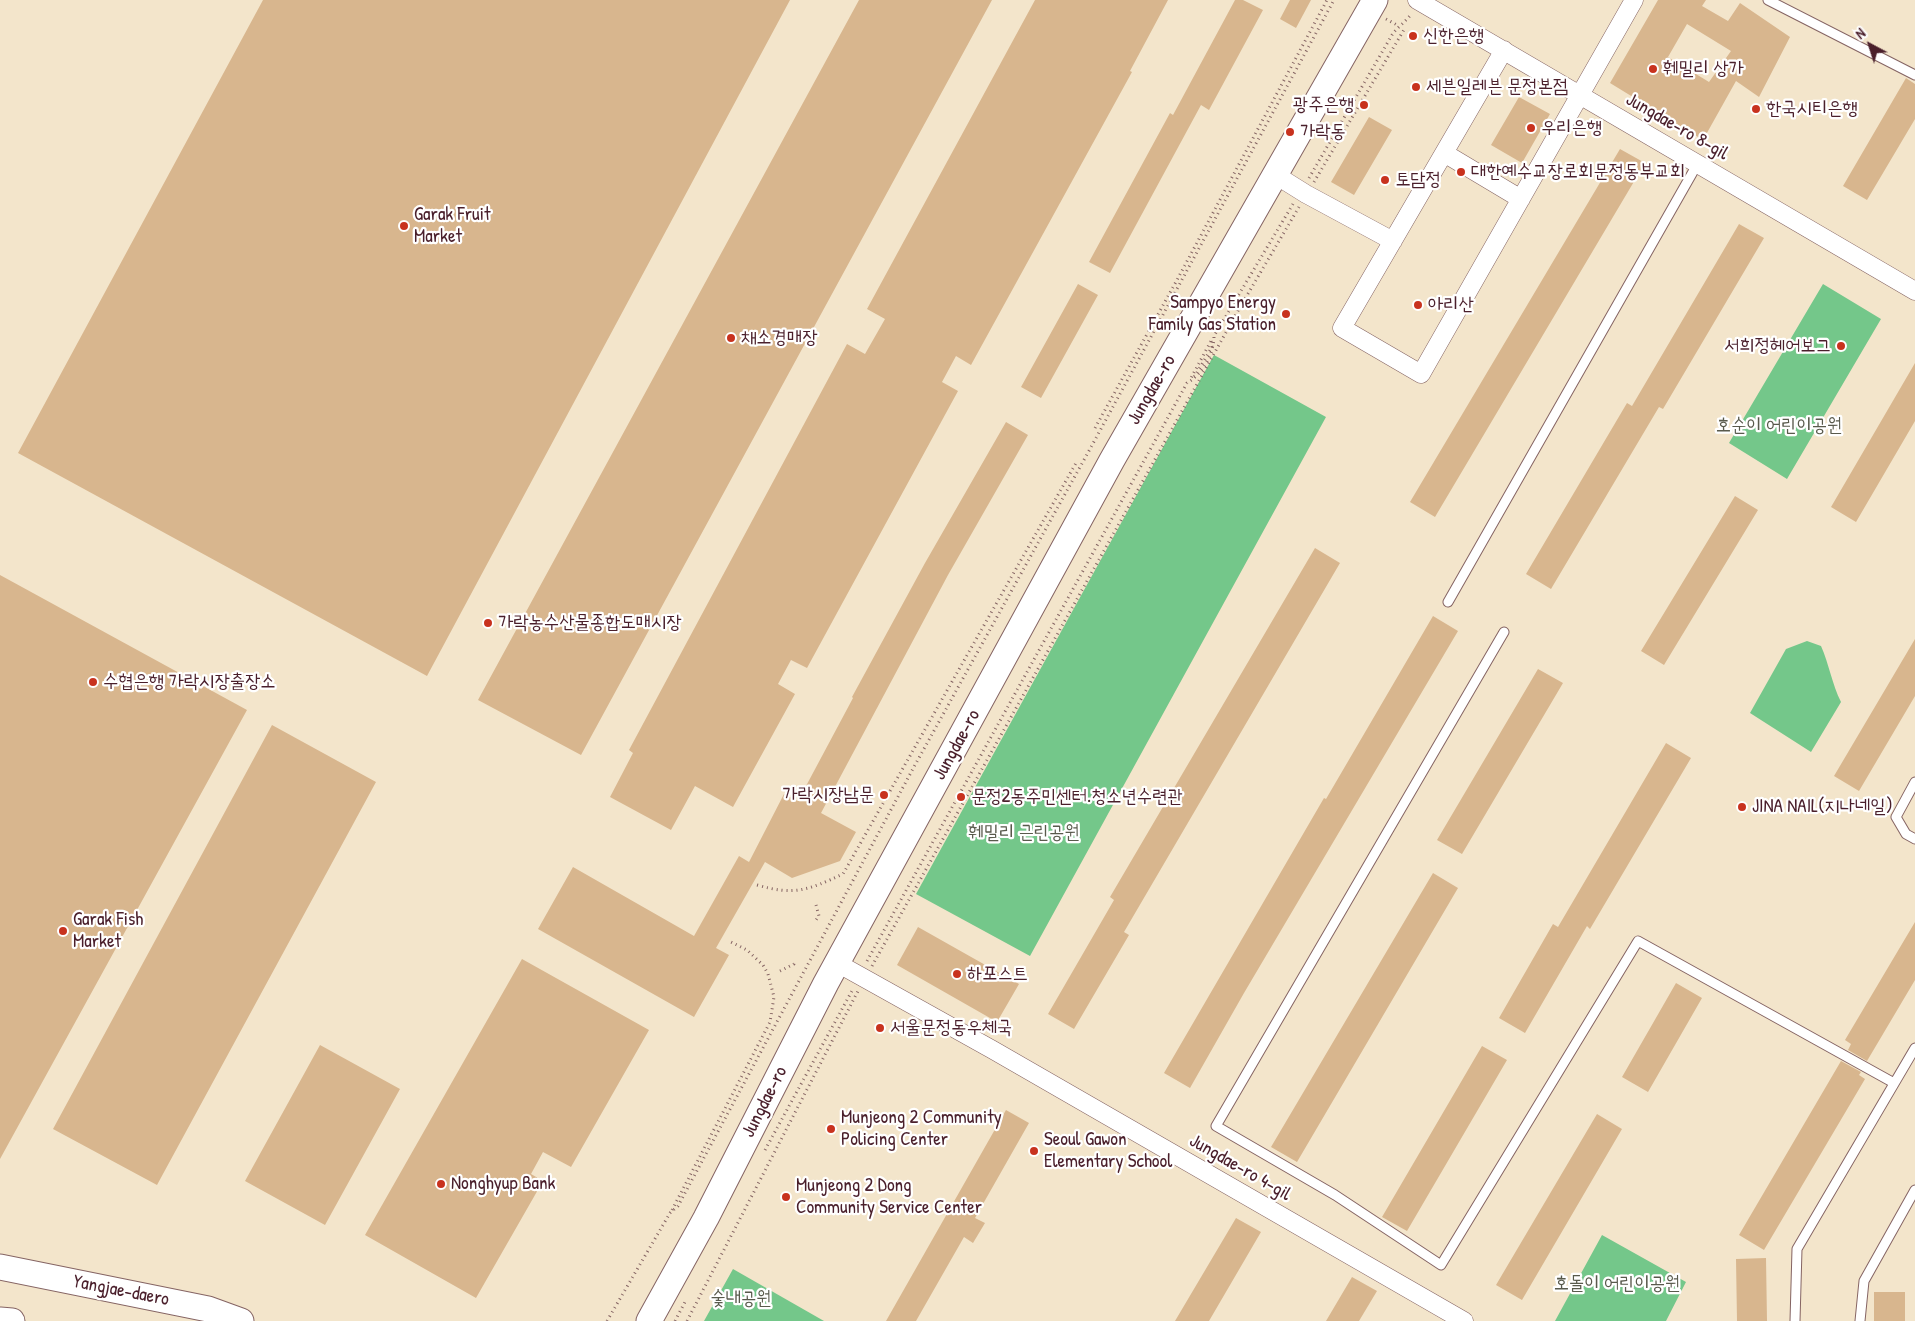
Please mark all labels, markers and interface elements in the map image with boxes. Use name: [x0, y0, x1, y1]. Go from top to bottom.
north arrow: [1845, 20, 1895, 70]
text: N: [1851, 23, 1869, 43]
place label: 신한은행: [1423, 25, 1484, 47]
marker: 신한은행: [1407, 30, 1419, 42]
place label: 훼밀리 상가: [1663, 58, 1744, 80]
marker: 훼밀리 상가: [1647, 63, 1659, 75]
place label: 세븐일레븐 문정본점: [1426, 76, 1568, 98]
marker: 세븐일레븐 문정본점: [1410, 81, 1422, 93]
street label: Jungdae-ro 8-gil: [1622, 88, 1732, 166]
place label: 광주은행: [1293, 94, 1354, 116]
place label: 한국시티은행: [1766, 98, 1858, 120]
marker: 광주은행: [1358, 99, 1370, 111]
marker: 한국시티은행: [1750, 103, 1762, 115]
place label: 우리은행: [1541, 117, 1602, 139]
place label: 가락동: [1300, 121, 1346, 143]
marker: 우리은행: [1525, 122, 1537, 134]
marker: 가락동: [1284, 126, 1296, 138]
place label: 대한예수교장로회문정동부교회: [1471, 161, 1685, 183]
marker: 대한예수교장로회문정동부교회: [1455, 166, 1467, 178]
place label: 토담정: [1395, 169, 1441, 191]
marker: 토담정: [1379, 174, 1391, 186]
place label: Garak Fruit Market: [414, 204, 490, 248]
marker: Garak Fruit Market: [398, 220, 410, 232]
place label: Sampyo Energy Family Gas Station: [1149, 292, 1276, 336]
place label: 아리산: [1428, 294, 1474, 316]
marker: 아리산: [1412, 299, 1424, 311]
marker: Sampyo Energy Family Gas Station: [1280, 308, 1292, 320]
place label: 채소경매장: [741, 327, 817, 349]
marker: 채소경매장: [725, 332, 737, 344]
place label: 서희정헤어보그: [1724, 335, 1831, 357]
marker: 서희정헤어보그: [1835, 340, 1847, 352]
street label: Jungdae-ro: [1123, 351, 1181, 429]
park label: 호순이 어린이공원: [1716, 415, 1842, 437]
place label: 가락농수산물종합도매시장: [498, 612, 681, 634]
marker: 가락농수산물종합도매시장: [482, 617, 494, 629]
place label: 수협은행 가락시장출장소: [103, 671, 276, 693]
marker: 수협은행 가락시장출장소: [87, 676, 99, 688]
street label: Jungdae-ro: [928, 706, 986, 784]
place label: 가락시장남문: [782, 784, 874, 806]
place label: 문정2동주민센터.청소년수련관: [971, 786, 1183, 808]
marker: 가락시장남문: [878, 789, 890, 801]
marker: 문정2동주민센터.청소년수련관: [955, 791, 967, 803]
place label: JINA NAIL(지나네일): [1752, 796, 1893, 818]
marker: JINA NAIL(지나네일): [1736, 801, 1748, 813]
park label: 훼밀리 근린공원: [968, 822, 1080, 844]
place label: Garak Fish Market: [73, 909, 143, 953]
marker: Garak Fish Market: [57, 925, 69, 937]
place label: 하포스트: [967, 963, 1028, 985]
marker: 하포스트: [951, 968, 963, 980]
place label: 서울문정동우체국: [890, 1017, 1012, 1039]
marker: 서울문정동우체국: [874, 1022, 886, 1034]
street label: Jungdae-ro: [737, 1063, 793, 1141]
place label: Munjeong 2 Community Policing Center: [841, 1107, 1002, 1151]
marker: Munjeong 2 Community Policing Center: [825, 1123, 837, 1135]
place label: Seoul Gawon Elementary School: [1044, 1129, 1172, 1173]
street label: Jungdae-ro 4-gil: [1185, 1130, 1295, 1206]
marker: Seoul Gawon Elementary School: [1028, 1145, 1040, 1157]
place label: Nonghyup Bank: [451, 1173, 555, 1195]
place label: Munjeong 2 Dong Community Service Center: [796, 1175, 982, 1219]
marker: Nonghyup Bank: [435, 1178, 447, 1190]
marker: Munjeong 2 Dong Community Service Center: [780, 1191, 792, 1203]
street label: Yangjae-daero: [71, 1271, 171, 1311]
park label: 호돌이 어린이공원: [1554, 1273, 1680, 1295]
park label: 숯내공원: [710, 1288, 772, 1310]

